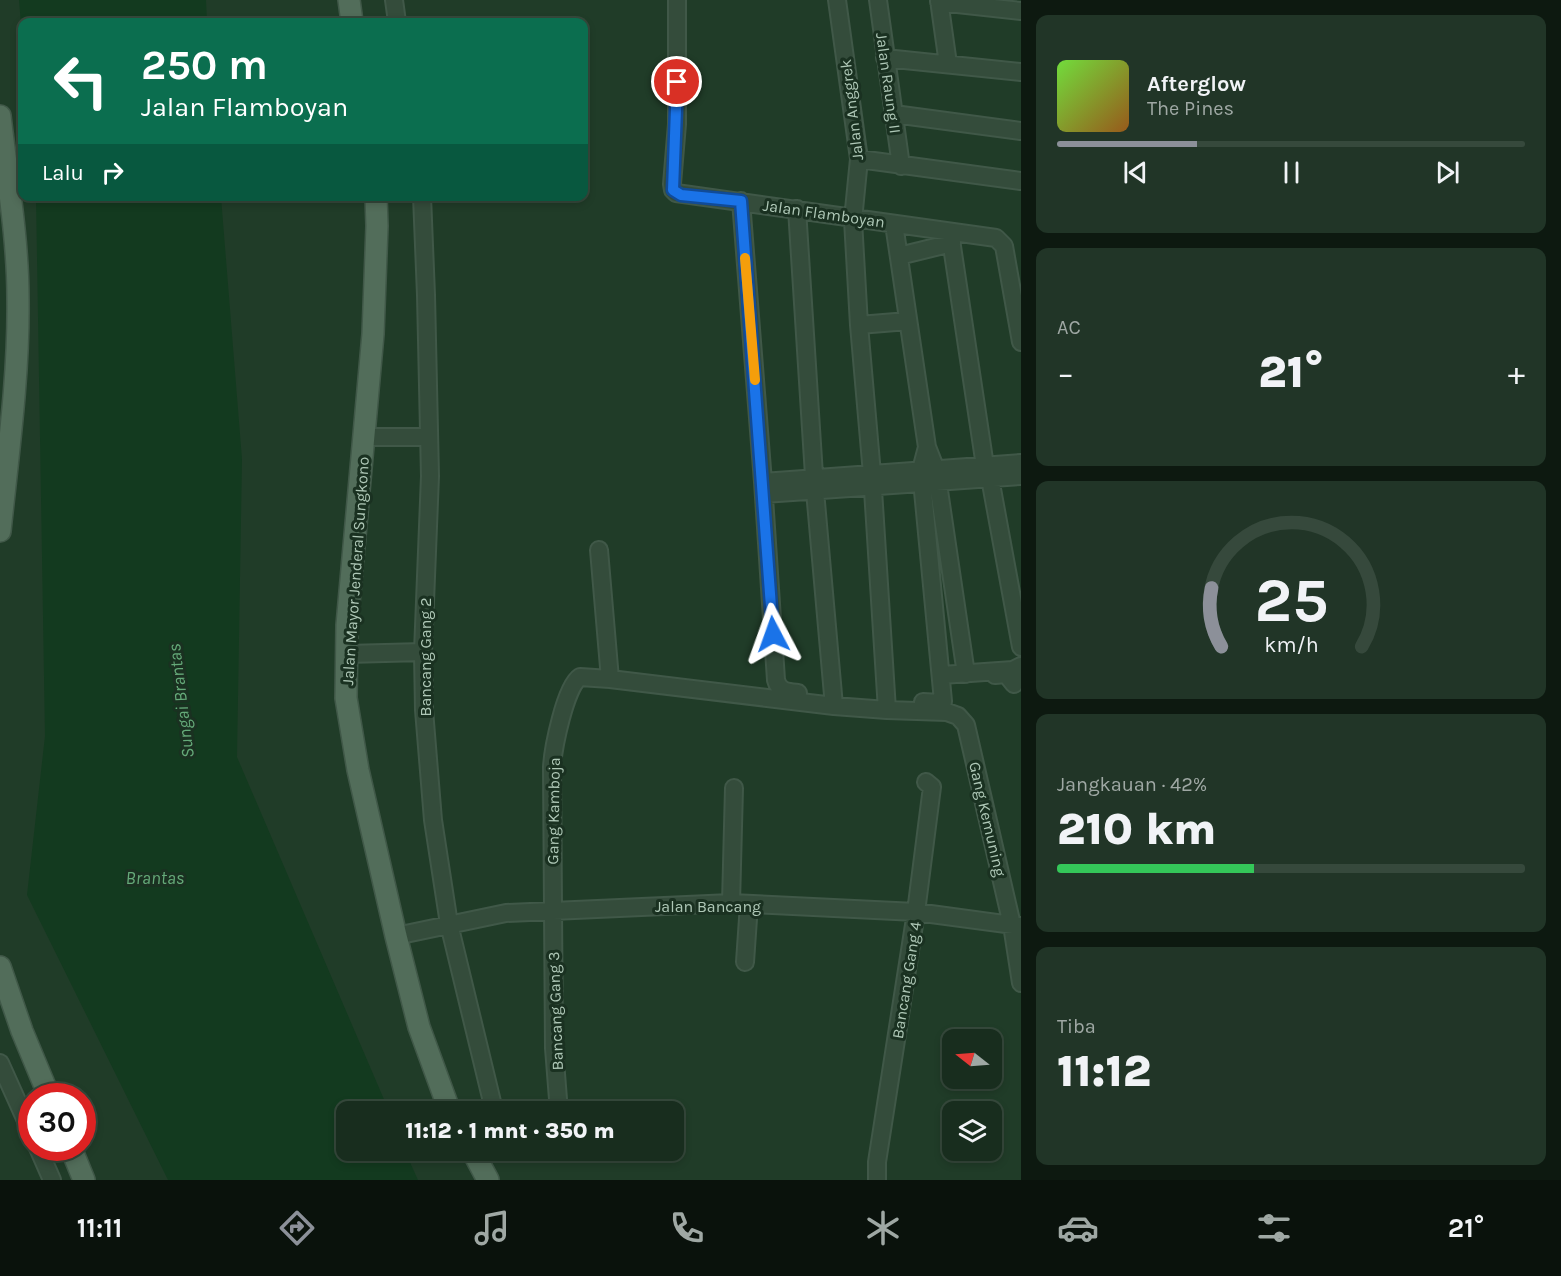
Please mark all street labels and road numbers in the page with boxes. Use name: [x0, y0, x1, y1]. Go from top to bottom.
street label: Jalan Raung II: [872, 31, 905, 135]
street label: Jalan Anggrek: [836, 58, 867, 162]
street label: Jalan Flamboyan: [762, 196, 886, 231]
street label: Jalan Mayor Jenderal Sungkono: [338, 456, 373, 686]
street label: Bancang Gang 2: [416, 598, 435, 716]
street label: Gang Kamboja: [543, 757, 564, 865]
street label: Gang Kemuning: [965, 760, 1010, 878]
street label: Jalan Bancang: [655, 897, 761, 916]
street label: Bancang Gang 4: [888, 920, 925, 1040]
street label: Bancang Gang 3: [544, 951, 567, 1071]

